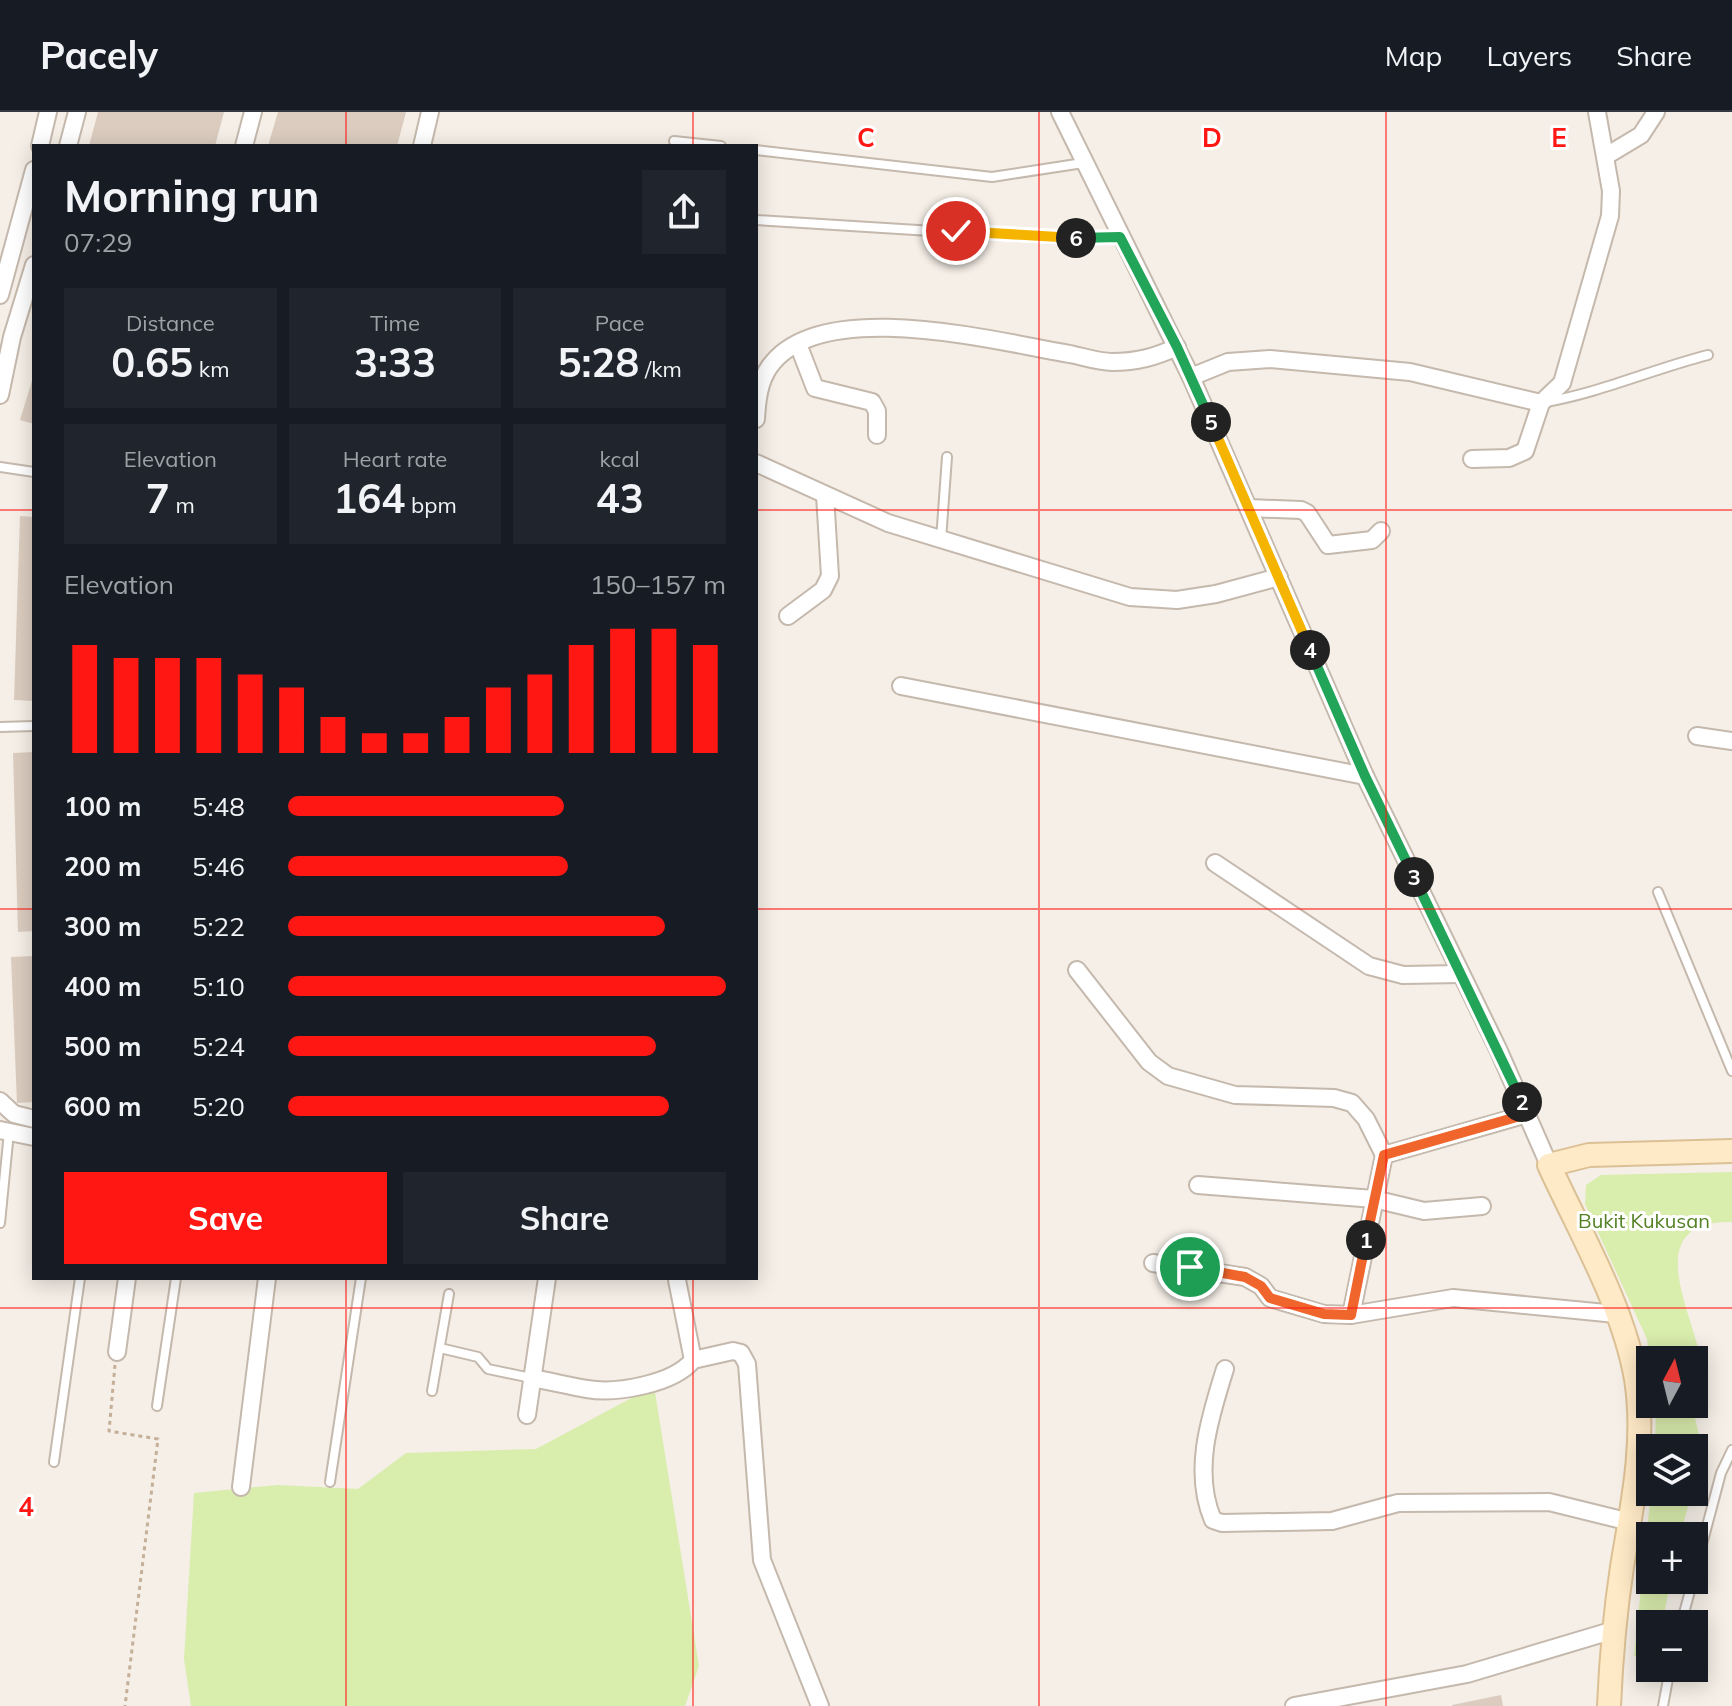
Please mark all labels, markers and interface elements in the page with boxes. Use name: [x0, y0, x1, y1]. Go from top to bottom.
text: Pacely: [40, 31, 158, 79]
text: Map: [1385, 38, 1442, 73]
text: Layers: [1486, 38, 1572, 73]
text: Share: [1616, 38, 1692, 73]
text: C: [857, 121, 875, 154]
text: D: [1202, 121, 1222, 154]
text: E: [1551, 121, 1567, 154]
text: Morning run: [64, 168, 320, 223]
button: share: [642, 170, 726, 254]
pin: [922, 197, 990, 265]
icon: check: [934, 209, 978, 253]
pin: 6: [1056, 218, 1096, 258]
text: 6: [1069, 224, 1083, 252]
text: 07:29: [64, 226, 132, 259]
text: Distance: [126, 309, 215, 337]
text: Time: [370, 309, 420, 337]
text: Pace: [595, 309, 644, 337]
text: 0.65: [111, 337, 193, 387]
text: 3:33: [354, 337, 436, 387]
text: 5:28: [557, 337, 639, 387]
text: km: [193, 355, 229, 383]
text: /km: [639, 355, 682, 383]
pin: 5: [1191, 402, 1231, 442]
text: 5: [1204, 408, 1218, 436]
text: Elevation: [124, 445, 217, 473]
text: Heart rate: [343, 445, 447, 473]
text: kcal: [600, 445, 640, 473]
text: 7: [146, 473, 170, 523]
text: 164: [333, 473, 405, 523]
text: 43: [596, 473, 644, 523]
text: m: [170, 491, 195, 519]
text: bpm: [405, 491, 457, 519]
text: Elevation: [64, 568, 174, 601]
text: 150–157 m: [590, 568, 726, 601]
pin: 4: [1290, 630, 1330, 670]
text: 4: [1303, 636, 1317, 664]
text: 100 m: [64, 790, 141, 823]
text: 5:48: [192, 790, 245, 823]
text: 200 m: [64, 850, 141, 883]
text: 5:46: [192, 850, 245, 883]
pin: 3: [1394, 857, 1434, 897]
text: 3: [1407, 863, 1421, 891]
text: 300 m: [64, 910, 141, 943]
text: 5:22: [192, 910, 245, 943]
text: 400 m: [64, 970, 141, 1003]
text: 5:10: [192, 970, 245, 1003]
text: 500 m: [64, 1030, 141, 1063]
text: 5:24: [192, 1030, 245, 1063]
pin: 2: [1502, 1082, 1542, 1122]
text: 2: [1515, 1088, 1529, 1116]
text: 600 m: [64, 1090, 141, 1123]
text: 5:20: [192, 1090, 245, 1123]
button: Save: [64, 1172, 387, 1264]
button: Share: [403, 1172, 726, 1264]
park label: Bukit Kukusan: [1578, 1208, 1710, 1233]
pin: 1: [1346, 1220, 1386, 1260]
text: 1: [1359, 1226, 1373, 1254]
pin: [1156, 1233, 1224, 1301]
icon: arrive: [1168, 1245, 1212, 1289]
north arrow: [1636, 1346, 1708, 1418]
map controls: [1636, 1346, 1708, 1682]
button: layers: [1636, 1434, 1708, 1506]
text: 4: [18, 1490, 34, 1523]
button: +: [1636, 1522, 1708, 1594]
button: −: [1636, 1610, 1708, 1682]

